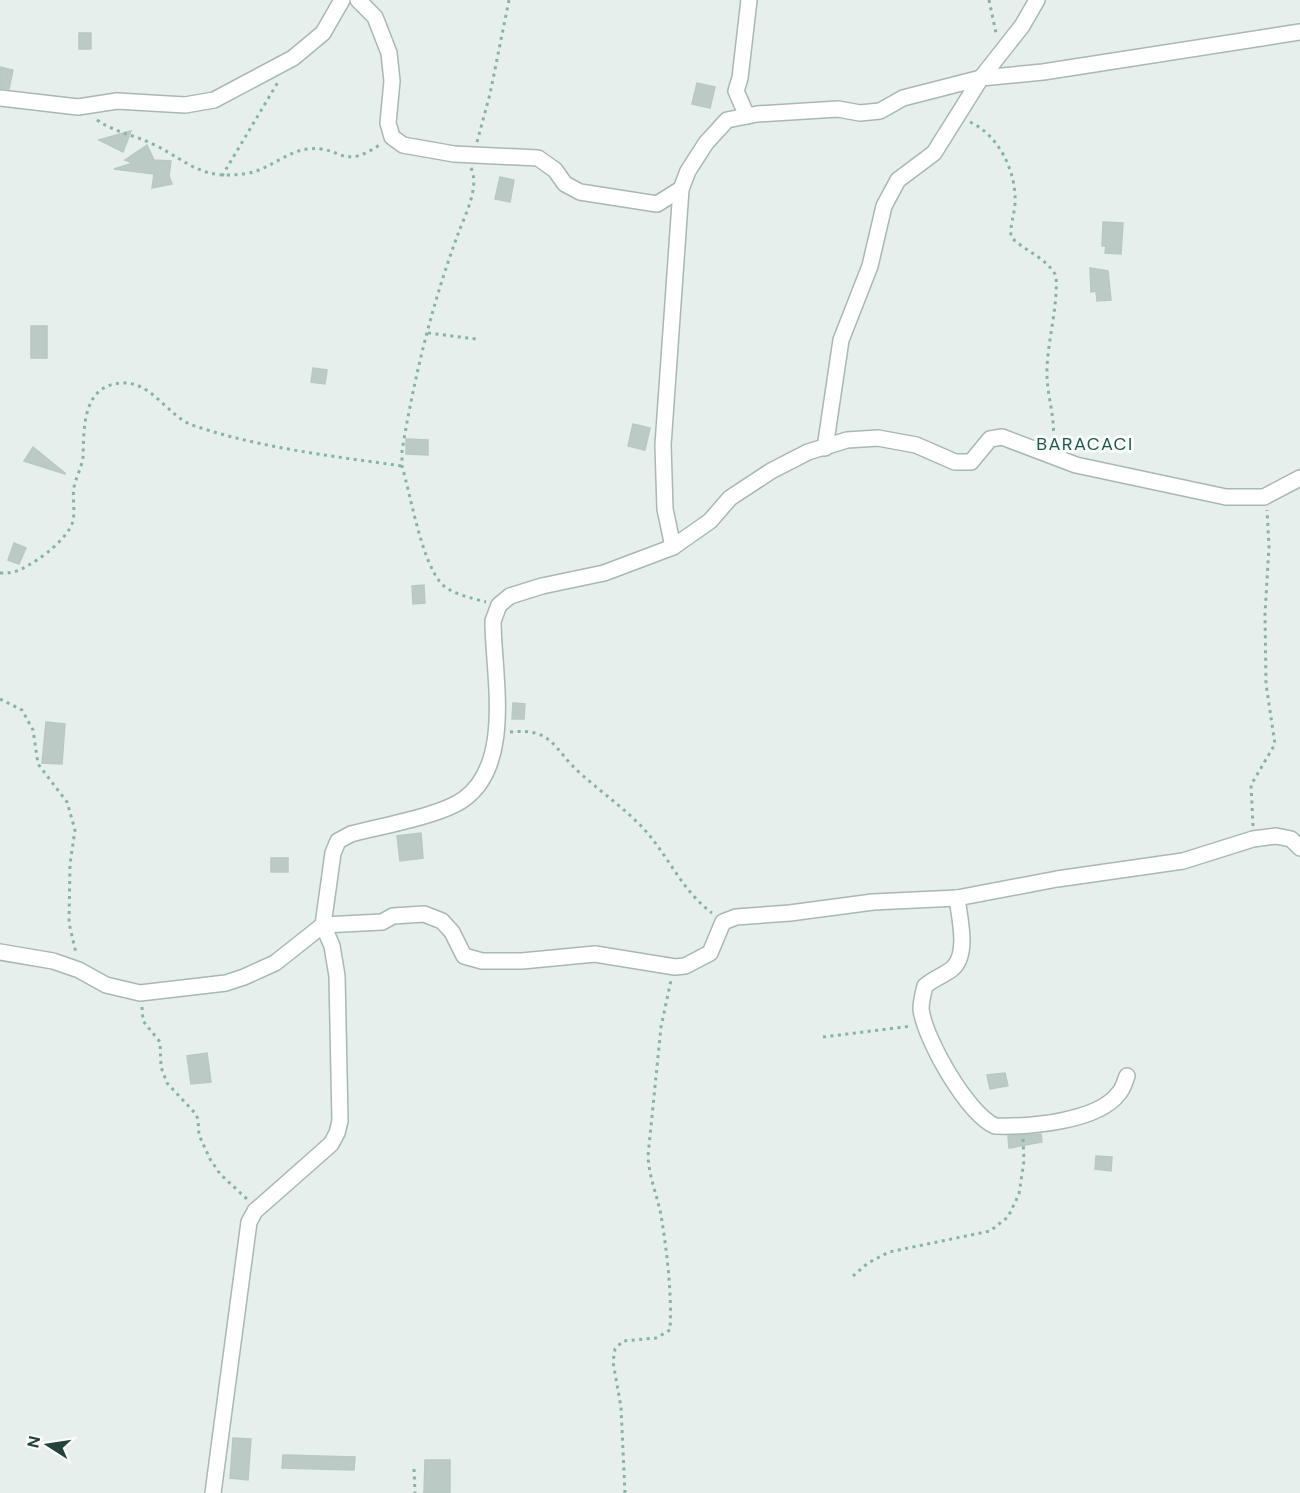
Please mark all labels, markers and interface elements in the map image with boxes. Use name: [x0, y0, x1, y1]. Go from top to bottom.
district label: BARACACI: [1036, 432, 1134, 456]
north arrow: [18, 1415, 78, 1475]
text: N: [22, 1434, 45, 1450]

